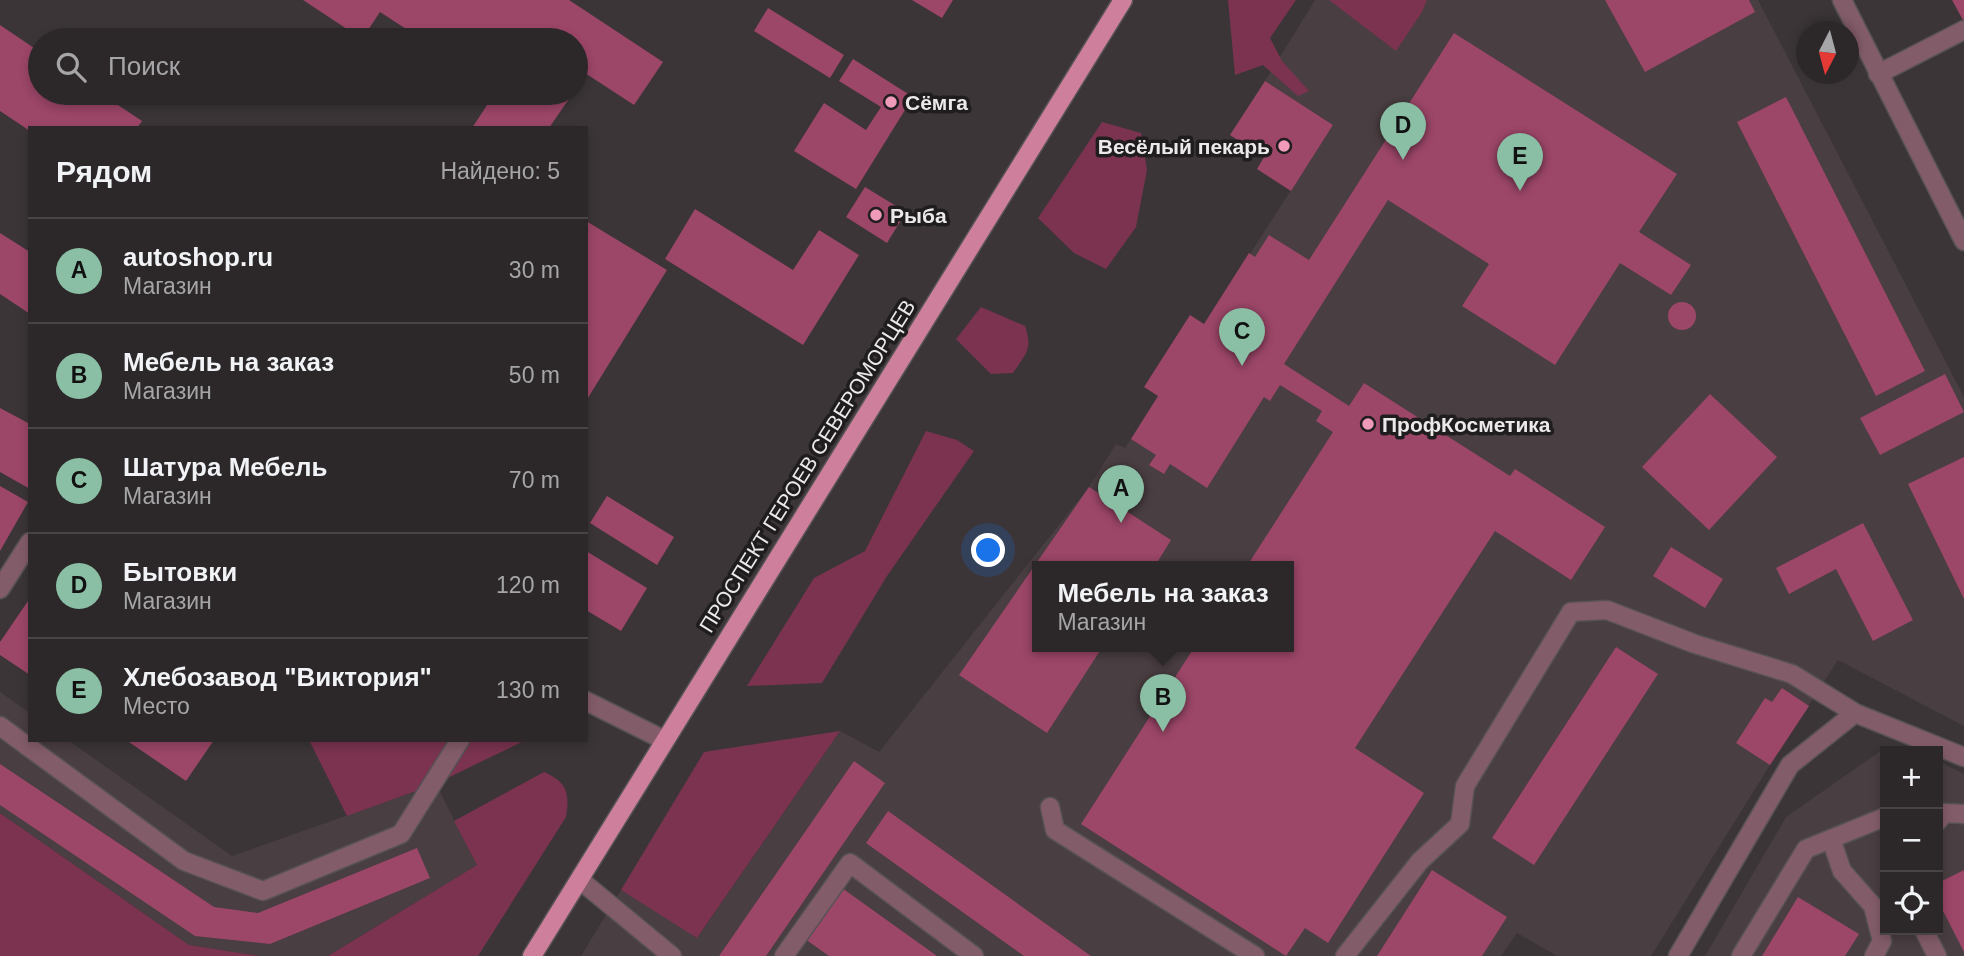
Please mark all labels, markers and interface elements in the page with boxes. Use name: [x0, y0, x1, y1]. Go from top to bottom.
north arrow: [1796, 21, 1859, 84]
search box: [28, 28, 588, 105]
icon: search: [52, 48, 90, 86]
text: Поиск: [108, 51, 180, 81]
place label: Сёмга: [905, 91, 968, 114]
marker: Сёмга: [883, 94, 899, 110]
pin: D: [1380, 102, 1426, 160]
pin: E: [1497, 133, 1543, 191]
place label: Весёлый пекарь: [1098, 135, 1270, 158]
marker: Весёлый пекарь: [1276, 138, 1292, 154]
text: Рядом: [56, 155, 152, 188]
text: Найдено: 5: [440, 158, 560, 184]
place label: Рыба: [890, 204, 947, 227]
marker: Рыба: [868, 207, 884, 223]
text: autoshop.ru: [123, 242, 273, 272]
text: A: [71, 257, 87, 283]
text: 30 m: [509, 257, 560, 283]
text: Магазин: [123, 273, 212, 299]
street label: ПРОСПЕКТ ГЕРОЕВ СЕВЕРОМОРЦЕВ: [695, 296, 919, 636]
pin: C: [1219, 308, 1265, 366]
text: Мебель на заказ: [123, 347, 334, 377]
text: B: [71, 362, 87, 388]
text: 50 m: [509, 362, 560, 388]
text: Магазин: [123, 378, 212, 404]
place label: ПрофКосметика: [1382, 413, 1551, 436]
marker: ПрофКосметика: [1360, 416, 1376, 432]
text: Шатура Мебель: [123, 452, 327, 482]
pin: A: [1098, 465, 1144, 523]
text: C: [71, 467, 87, 493]
text: 70 m: [509, 467, 560, 493]
text: Магазин: [123, 483, 212, 509]
your location: [971, 533, 1005, 567]
text: Бытовки: [123, 557, 237, 587]
popup: [1032, 561, 1294, 652]
text: D: [71, 572, 87, 598]
text: 120 m: [496, 572, 560, 598]
text: Мебель на заказ: [1057, 578, 1269, 608]
text: Магазин: [123, 588, 212, 614]
text: Магазин: [1057, 609, 1146, 635]
text: Хлебозавод "Виктория": [123, 662, 432, 692]
pin: B: [1140, 674, 1186, 732]
text: E: [71, 677, 87, 703]
text: 130 m: [496, 677, 560, 703]
text: Место: [123, 693, 190, 719]
map controls: [1880, 746, 1943, 935]
button: +: [1880, 746, 1943, 809]
button: −: [1880, 809, 1943, 872]
button: locate: [1880, 872, 1943, 935]

